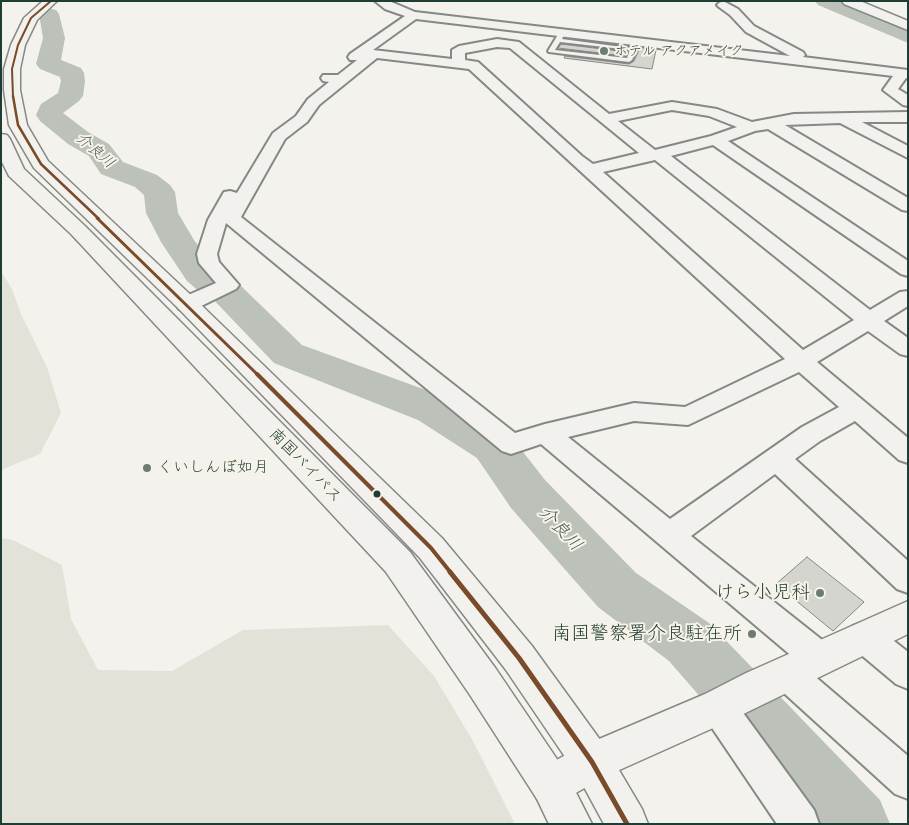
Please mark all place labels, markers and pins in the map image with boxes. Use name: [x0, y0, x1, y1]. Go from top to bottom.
place label: ホテル アクアメイク: [614, 43, 744, 59]
marker: ホテル アクアメイク: [598, 45, 610, 57]
place label: くいしんぼ如月: [157, 458, 269, 478]
marker: くいしんぼ如月: [141, 462, 153, 474]
unlabelled marker: [372, 489, 382, 499]
place label: けら小児科: [715, 582, 810, 604]
marker: けら小児科: [814, 587, 826, 599]
place label: 南国警察署介良駐在所: [552, 623, 742, 645]
marker: 南国警察署介良駐在所: [746, 628, 758, 640]

